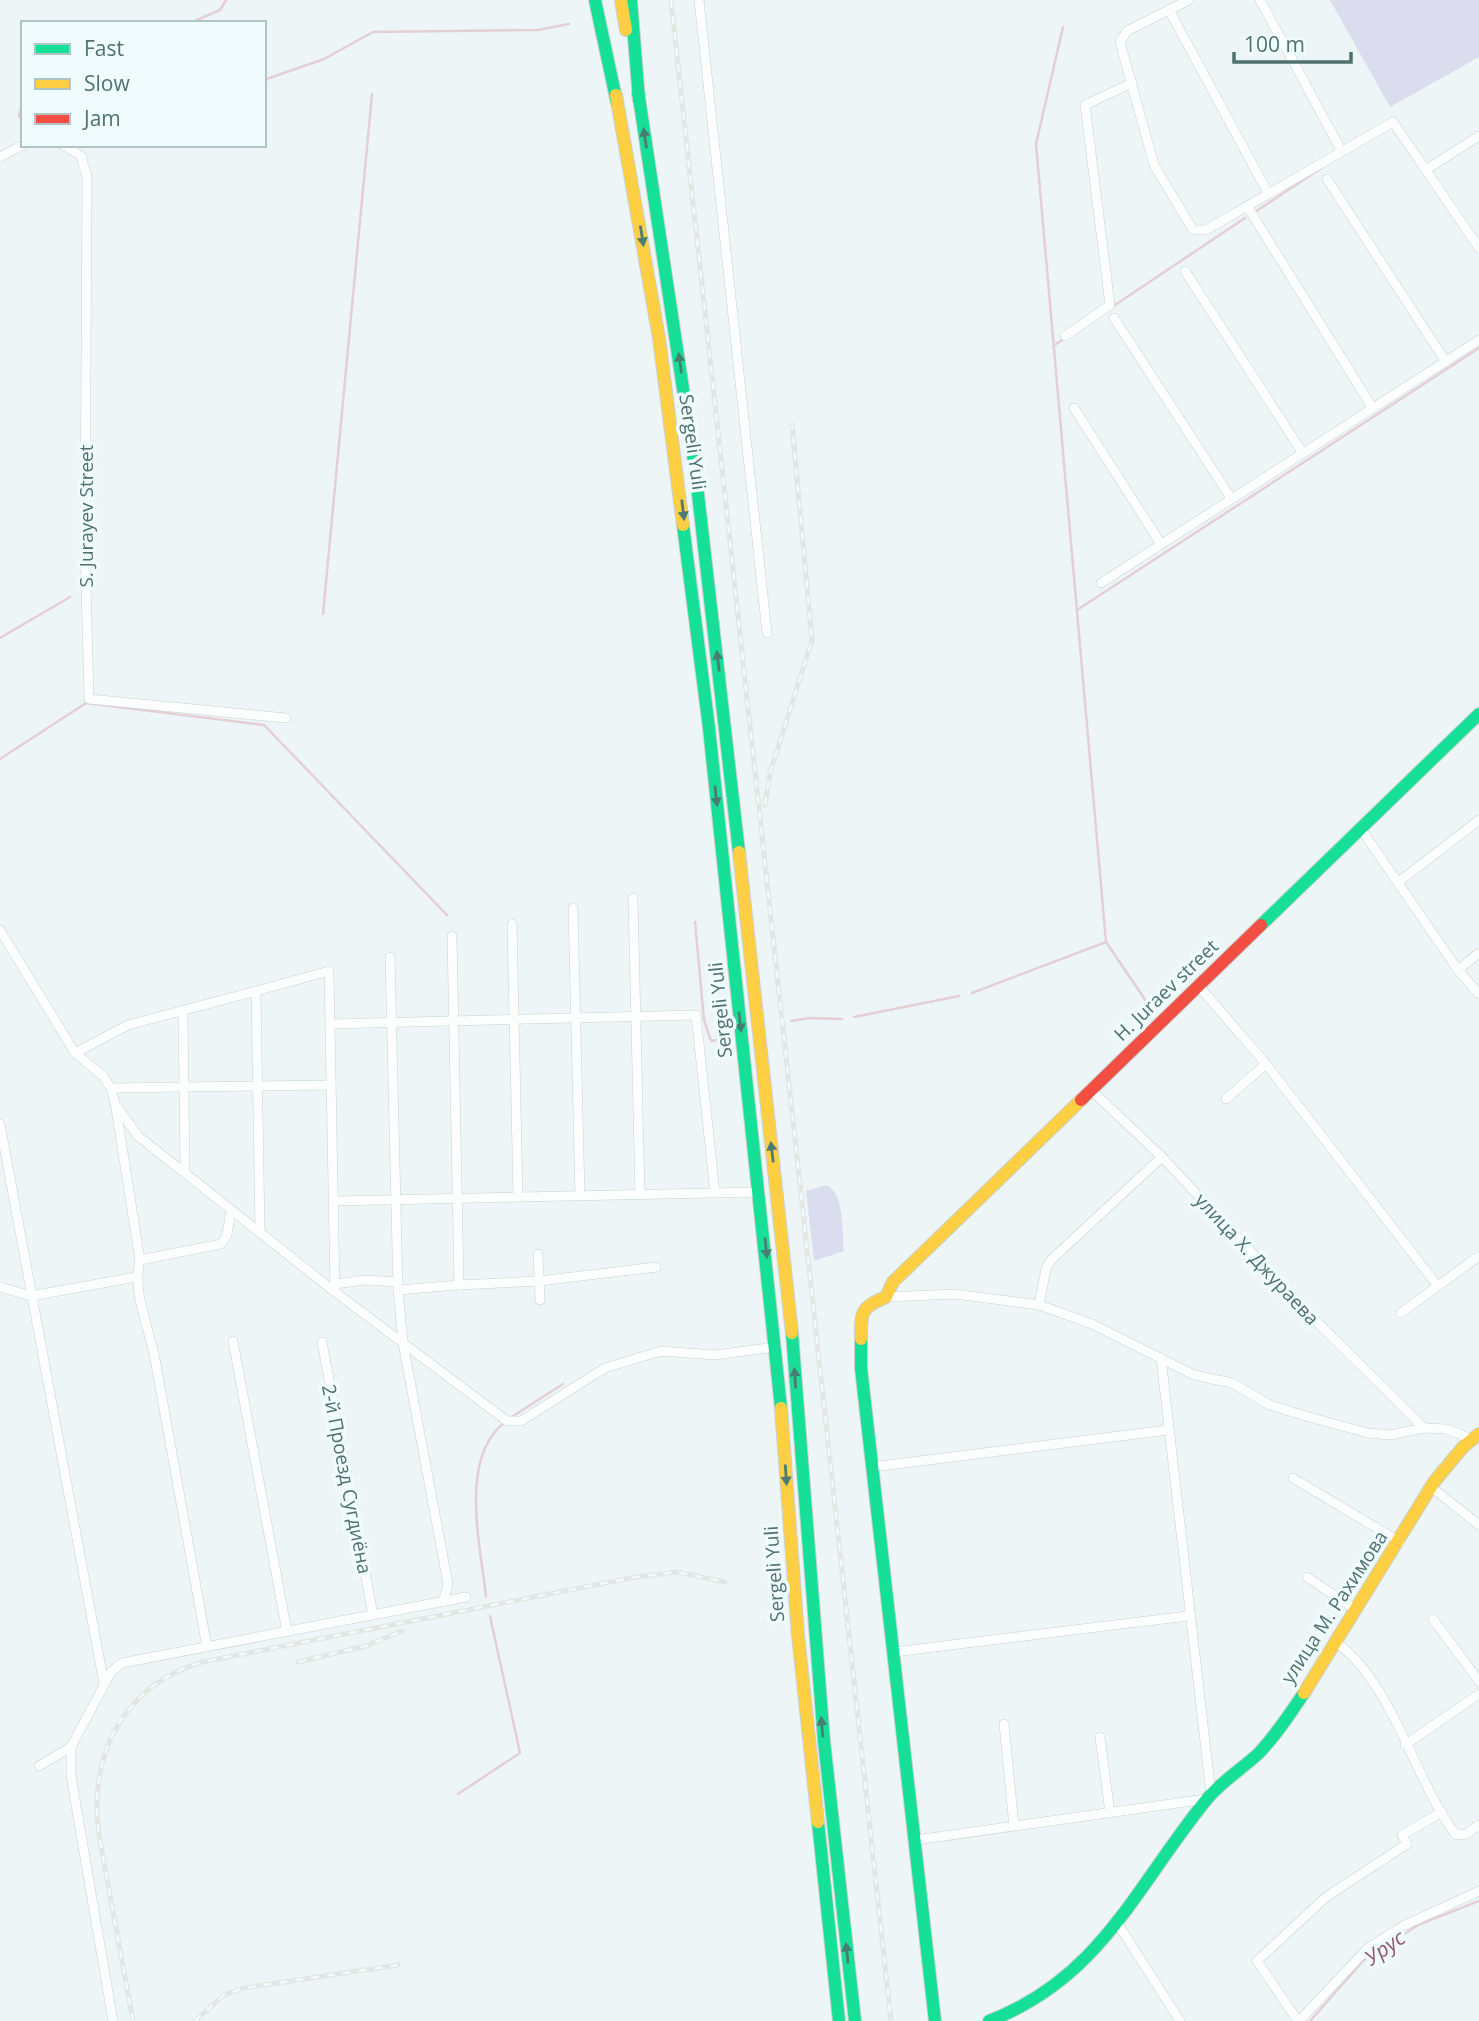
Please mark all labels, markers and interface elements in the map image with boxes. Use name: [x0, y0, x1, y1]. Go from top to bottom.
legend: [21, 21, 266, 147]
scale bar: [1234, 21, 1351, 65]
text: 100 m: [1244, 30, 1305, 58]
text: Fast: [84, 34, 124, 62]
text: Slow: [84, 69, 130, 97]
text: Jam: [82, 104, 121, 132]
one-way arrow: [639, 127, 650, 149]
one-way arrow: [637, 225, 648, 247]
one-way arrow: [674, 352, 685, 374]
street label: Sergeli Yuli: [673, 393, 713, 491]
street label: S. Jurayev Street: [73, 444, 99, 588]
one-way arrow: [677, 499, 688, 521]
one-way arrow: [712, 650, 723, 672]
one-way arrow: [711, 785, 722, 807]
street label: H. Juraev street: [1108, 933, 1224, 1047]
street label: Sergeli Yuli: [702, 961, 738, 1059]
one-way arrow: [735, 1011, 746, 1033]
one-way arrow: [766, 1141, 777, 1163]
street label: улица Х. Джураева: [1189, 1187, 1325, 1331]
one-way arrow: [761, 1237, 772, 1259]
one-way arrow: [789, 1367, 800, 1389]
street label: 2-й Проезд Сугдиёна: [316, 1382, 378, 1576]
one-way arrow: [781, 1464, 792, 1486]
street label: Sergeli Yuli: [758, 1525, 790, 1623]
street label: улица М. Рахимова: [1275, 1525, 1393, 1689]
one-way arrow: [816, 1716, 827, 1738]
water label: Урус: [1358, 1923, 1411, 1972]
one-way arrow: [842, 1942, 853, 1964]

